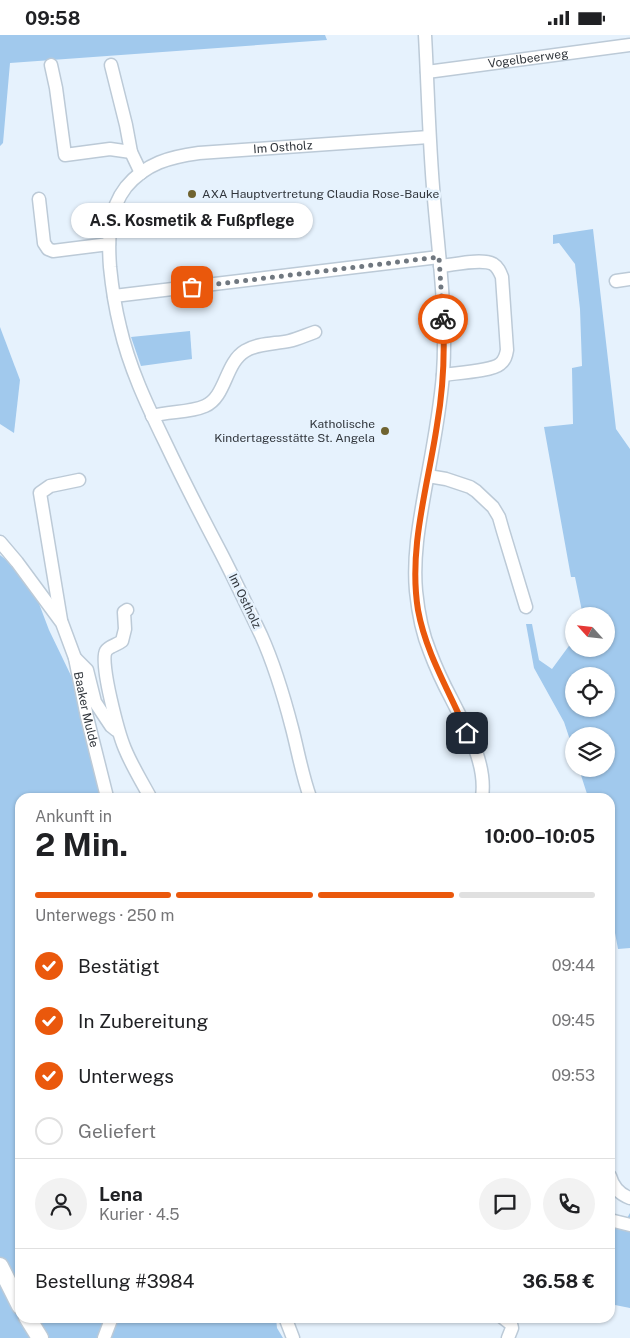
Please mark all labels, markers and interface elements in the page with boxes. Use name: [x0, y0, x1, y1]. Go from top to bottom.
text: 09:58: [25, 7, 80, 29]
street label: Vogelbeerweg: [487, 46, 569, 71]
street label: Im Ostholz: [253, 138, 313, 156]
place label: AXA Hauptvertretung Claudia Rose-Bauke: [202, 187, 439, 201]
marker: AXA Hauptvertretung Claudia Rose-Bauke: [186, 188, 198, 200]
callout: A.S. Kosmetik & Fußpflege: [71, 202, 313, 237]
text: A.S. Kosmetik & Fußpflege: [90, 211, 294, 230]
pin: [171, 266, 213, 308]
icon: bag: [178, 273, 206, 301]
courier: [418, 294, 468, 344]
icon: bike: [429, 305, 457, 333]
place label: Katholische Kindertagesstätte St. Angela: [214, 417, 375, 445]
marker: Katholische Kindertagesstätte St. Angela: [379, 425, 391, 437]
street label: Im Ostholz: [226, 571, 264, 631]
north arrow: [565, 607, 615, 657]
map controls: [565, 607, 615, 777]
button: locate: [565, 667, 615, 717]
street label: Baaker Mulde: [71, 670, 101, 749]
pin: [446, 712, 488, 754]
icon: home: [453, 719, 481, 747]
button: layers: [565, 727, 615, 777]
text: Ankunft in: [35, 807, 112, 826]
text: 10:00–10:05: [485, 825, 595, 847]
text: 2 Min.: [35, 826, 128, 863]
text: Unterwegs · 250 m: [35, 906, 174, 925]
icon: check: [35, 952, 63, 980]
text: Bestätigt: [78, 955, 160, 977]
text: 09:44: [552, 956, 595, 975]
icon: check: [35, 1007, 63, 1035]
text: In Zubereitung: [78, 1010, 208, 1032]
text: 09:45: [552, 1011, 595, 1030]
icon: check: [35, 1062, 63, 1090]
text: Unterwegs: [78, 1065, 174, 1087]
text: 09:53: [551, 1066, 595, 1085]
text: Geliefert: [78, 1120, 156, 1142]
button: person: [35, 1178, 87, 1230]
button: chat: [479, 1178, 531, 1230]
button: phone: [543, 1178, 595, 1230]
text: Lena: [99, 1183, 143, 1205]
text: Kurier · 4.5: [99, 1205, 180, 1224]
text: Bestellung #3984: [35, 1270, 195, 1292]
text: 36.58 €: [523, 1270, 595, 1292]

